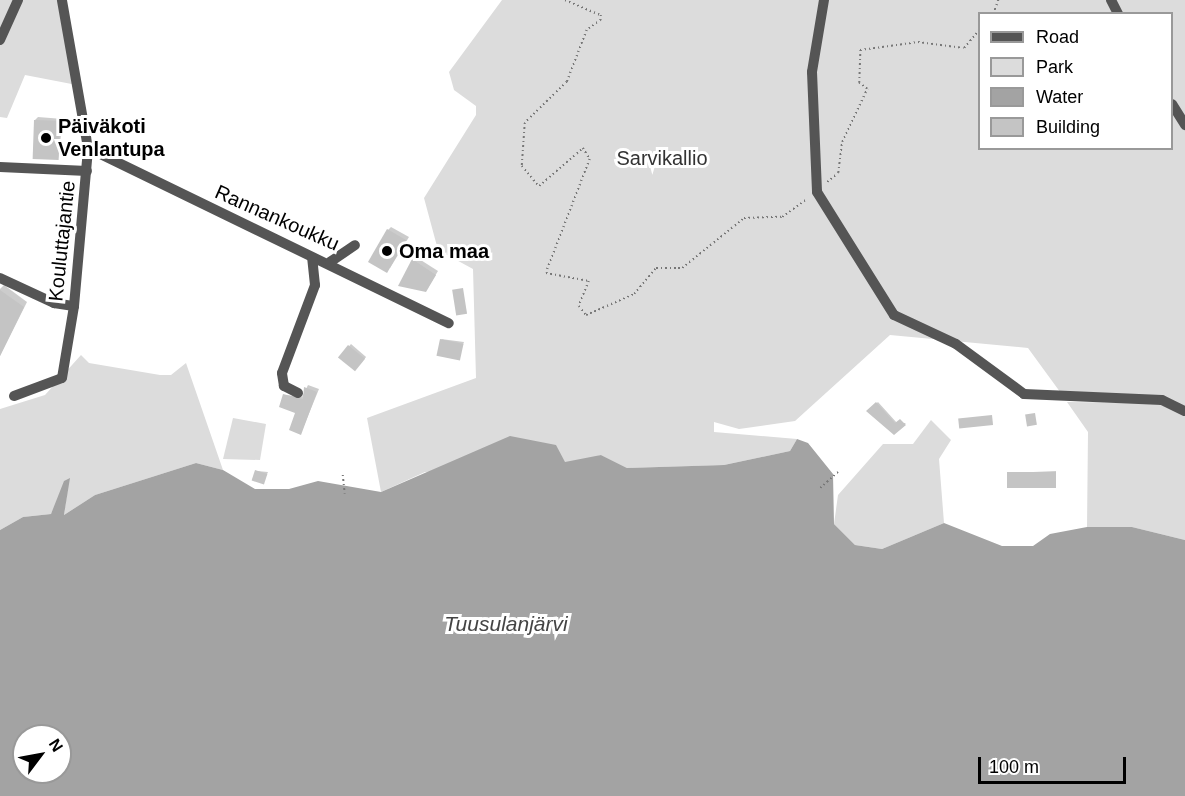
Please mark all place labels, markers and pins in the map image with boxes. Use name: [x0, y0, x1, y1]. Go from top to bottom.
place label: Päiväkoti Venlantupa: [58, 114, 165, 161]
marker: Päiväkoti Venlantupa: [39, 131, 53, 145]
place label: Oma maa: [399, 239, 489, 263]
marker: Oma maa: [380, 244, 394, 258]

